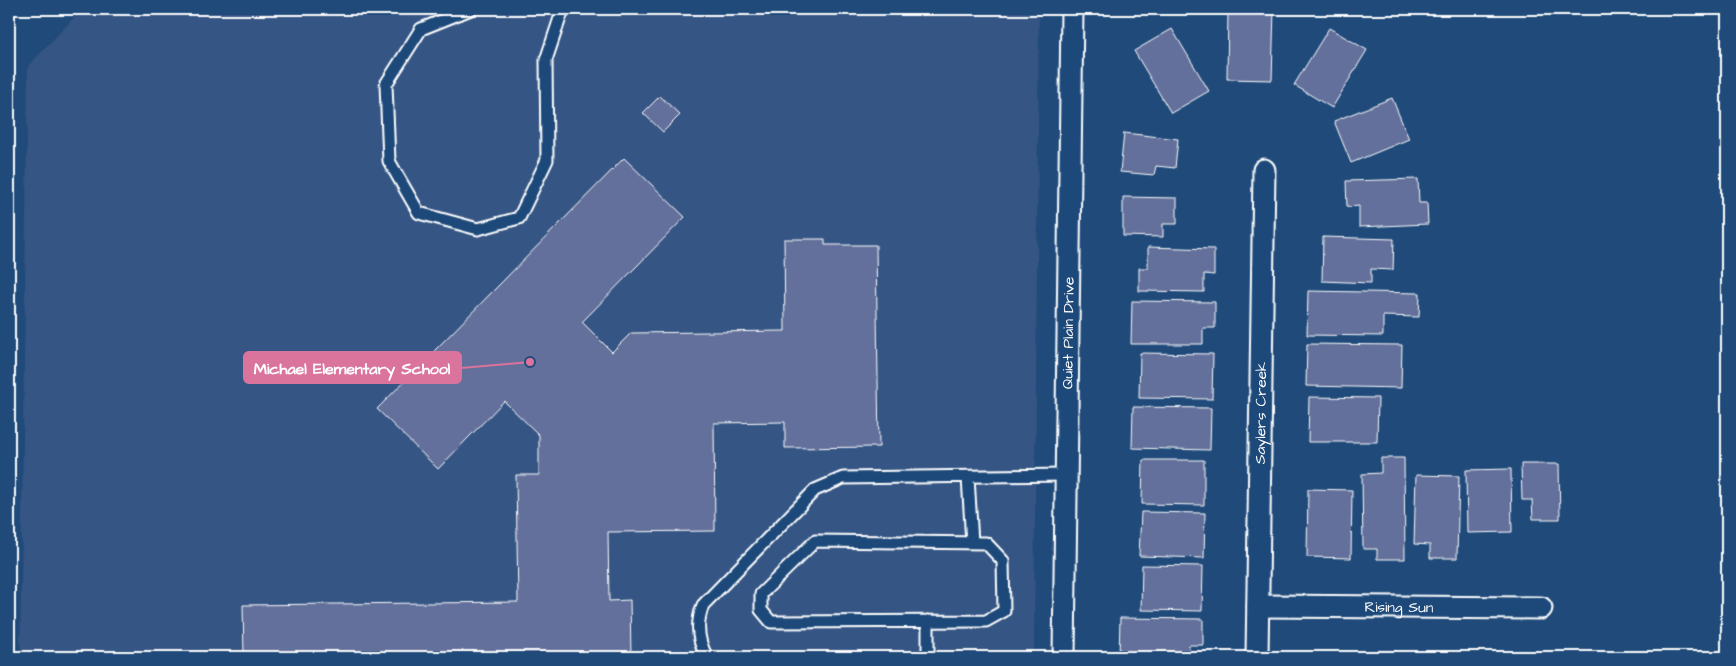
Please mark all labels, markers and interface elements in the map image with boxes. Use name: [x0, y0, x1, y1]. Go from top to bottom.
street label: Quiet Plain Drive: [1057, 277, 1079, 389]
callout: Michael Elementary School: [244, 352, 461, 383]
text: Michael Elementary School: [254, 358, 451, 381]
street label: Saylers Creek: [1249, 362, 1272, 464]
street label: Rising Sun: [1365, 596, 1434, 619]

